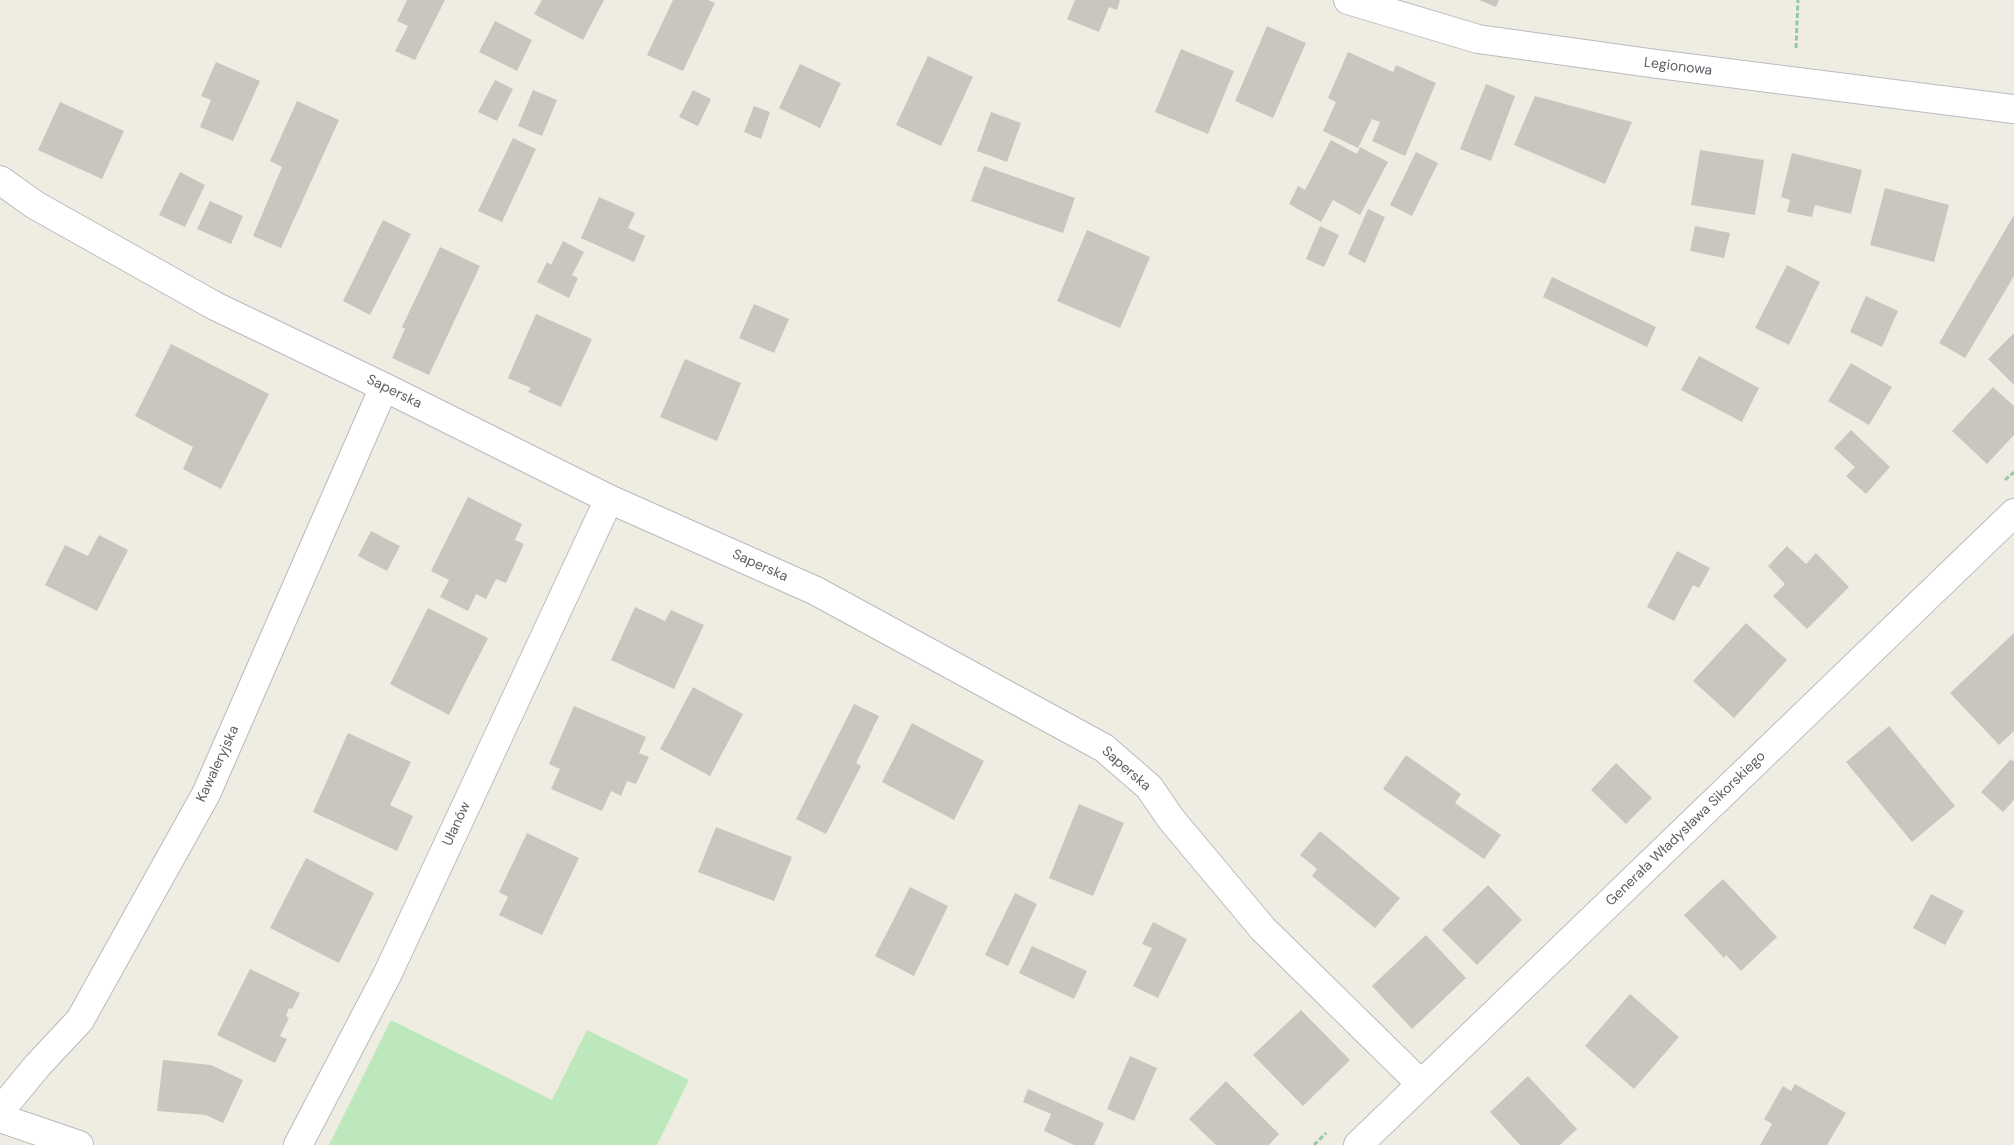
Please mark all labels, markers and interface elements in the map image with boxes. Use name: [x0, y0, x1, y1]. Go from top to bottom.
street label: Legionowa: [1643, 54, 1713, 80]
street label: Saperska: [364, 371, 424, 413]
street label: Saperska: [730, 546, 790, 586]
street label: Kawaleryjska: [193, 723, 243, 805]
street label: Saperska: [1098, 743, 1154, 795]
street label: Generała Władysława Sikorskiego: [1603, 748, 1769, 910]
street label: Ułanów: [439, 799, 475, 849]

